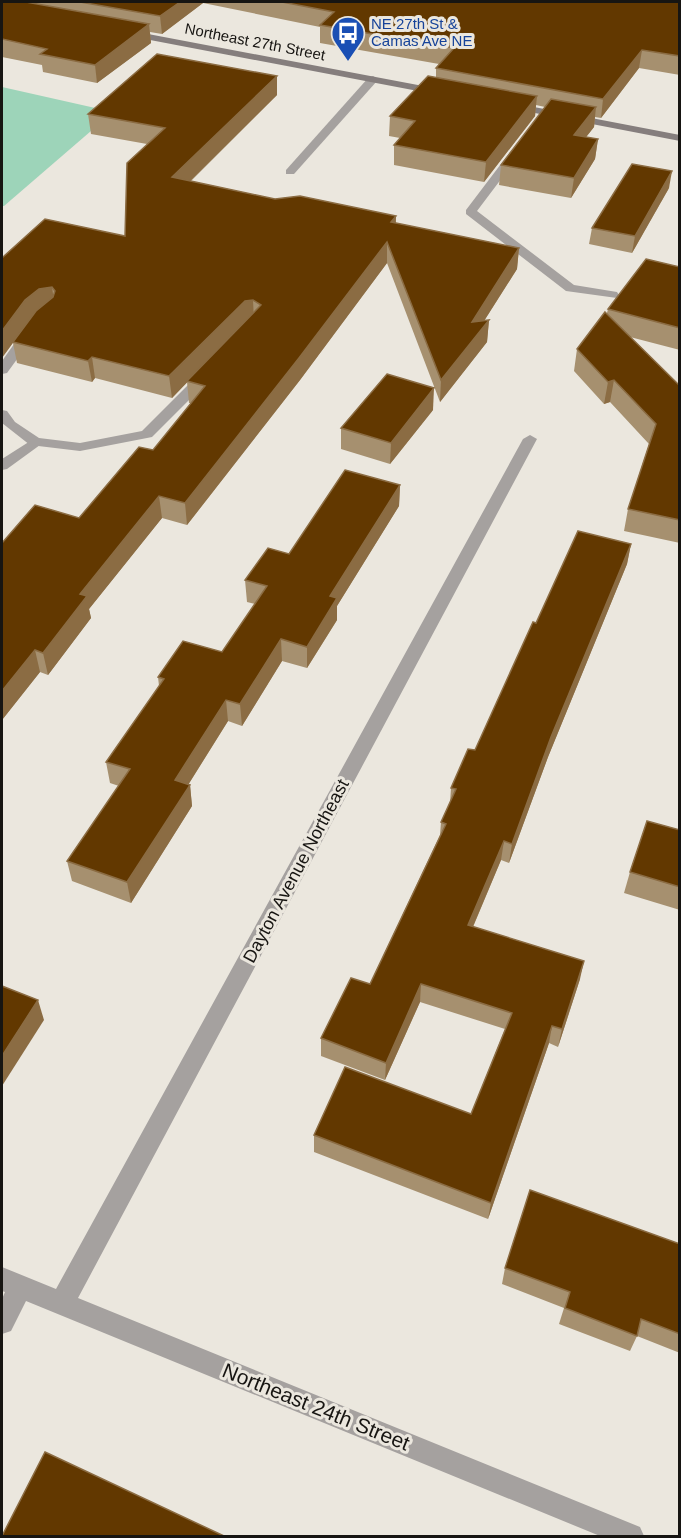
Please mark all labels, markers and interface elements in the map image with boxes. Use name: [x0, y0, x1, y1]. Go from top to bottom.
bus stop icon: NE 27th St & Camas Ave NE: [330, 15, 366, 62]
place label: NE 27th St & Camas Ave NE: [371, 15, 472, 49]
street label: Northeast 27th Street: [183, 20, 328, 64]
street label: Dayton Avenue Northeast: [239, 776, 353, 966]
street label: Northeast 24th Street: [219, 1358, 413, 1455]

